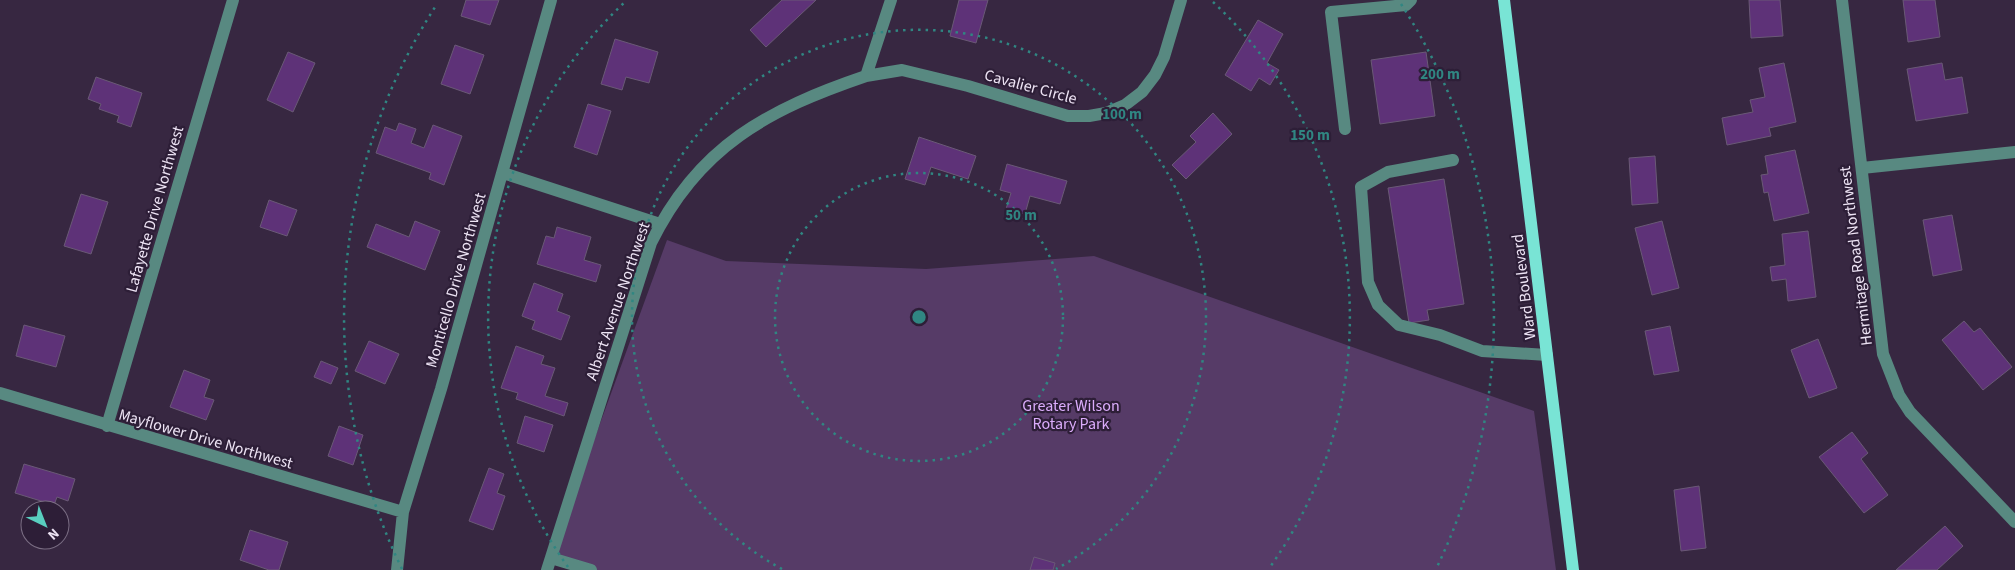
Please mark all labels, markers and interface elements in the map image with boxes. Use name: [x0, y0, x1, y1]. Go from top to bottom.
street label: Cavalier Circle: [982, 64, 1079, 110]
text: 200 m: [1420, 64, 1460, 85]
text: 100 m: [1102, 104, 1142, 125]
street label: Lafayette Drive Northwest: [121, 123, 189, 295]
text: 150 m: [1290, 125, 1330, 146]
street label: Hermitage Road Northwest: [1834, 164, 1878, 347]
street label: Monticello Drive Northwest: [420, 190, 492, 370]
text: 50 m: [1005, 205, 1037, 226]
street label: Albert Avenue Northwest: [581, 219, 656, 383]
street label: Ward Boulevard: [1507, 233, 1541, 341]
centre of rings: [910, 308, 928, 326]
park label: Greater Wilson Rotary Park: [1022, 395, 1120, 435]
street label: Mayflower Drive Northwest: [116, 404, 296, 475]
north arrow: [20, 500, 70, 550]
text: N: [43, 523, 63, 544]

